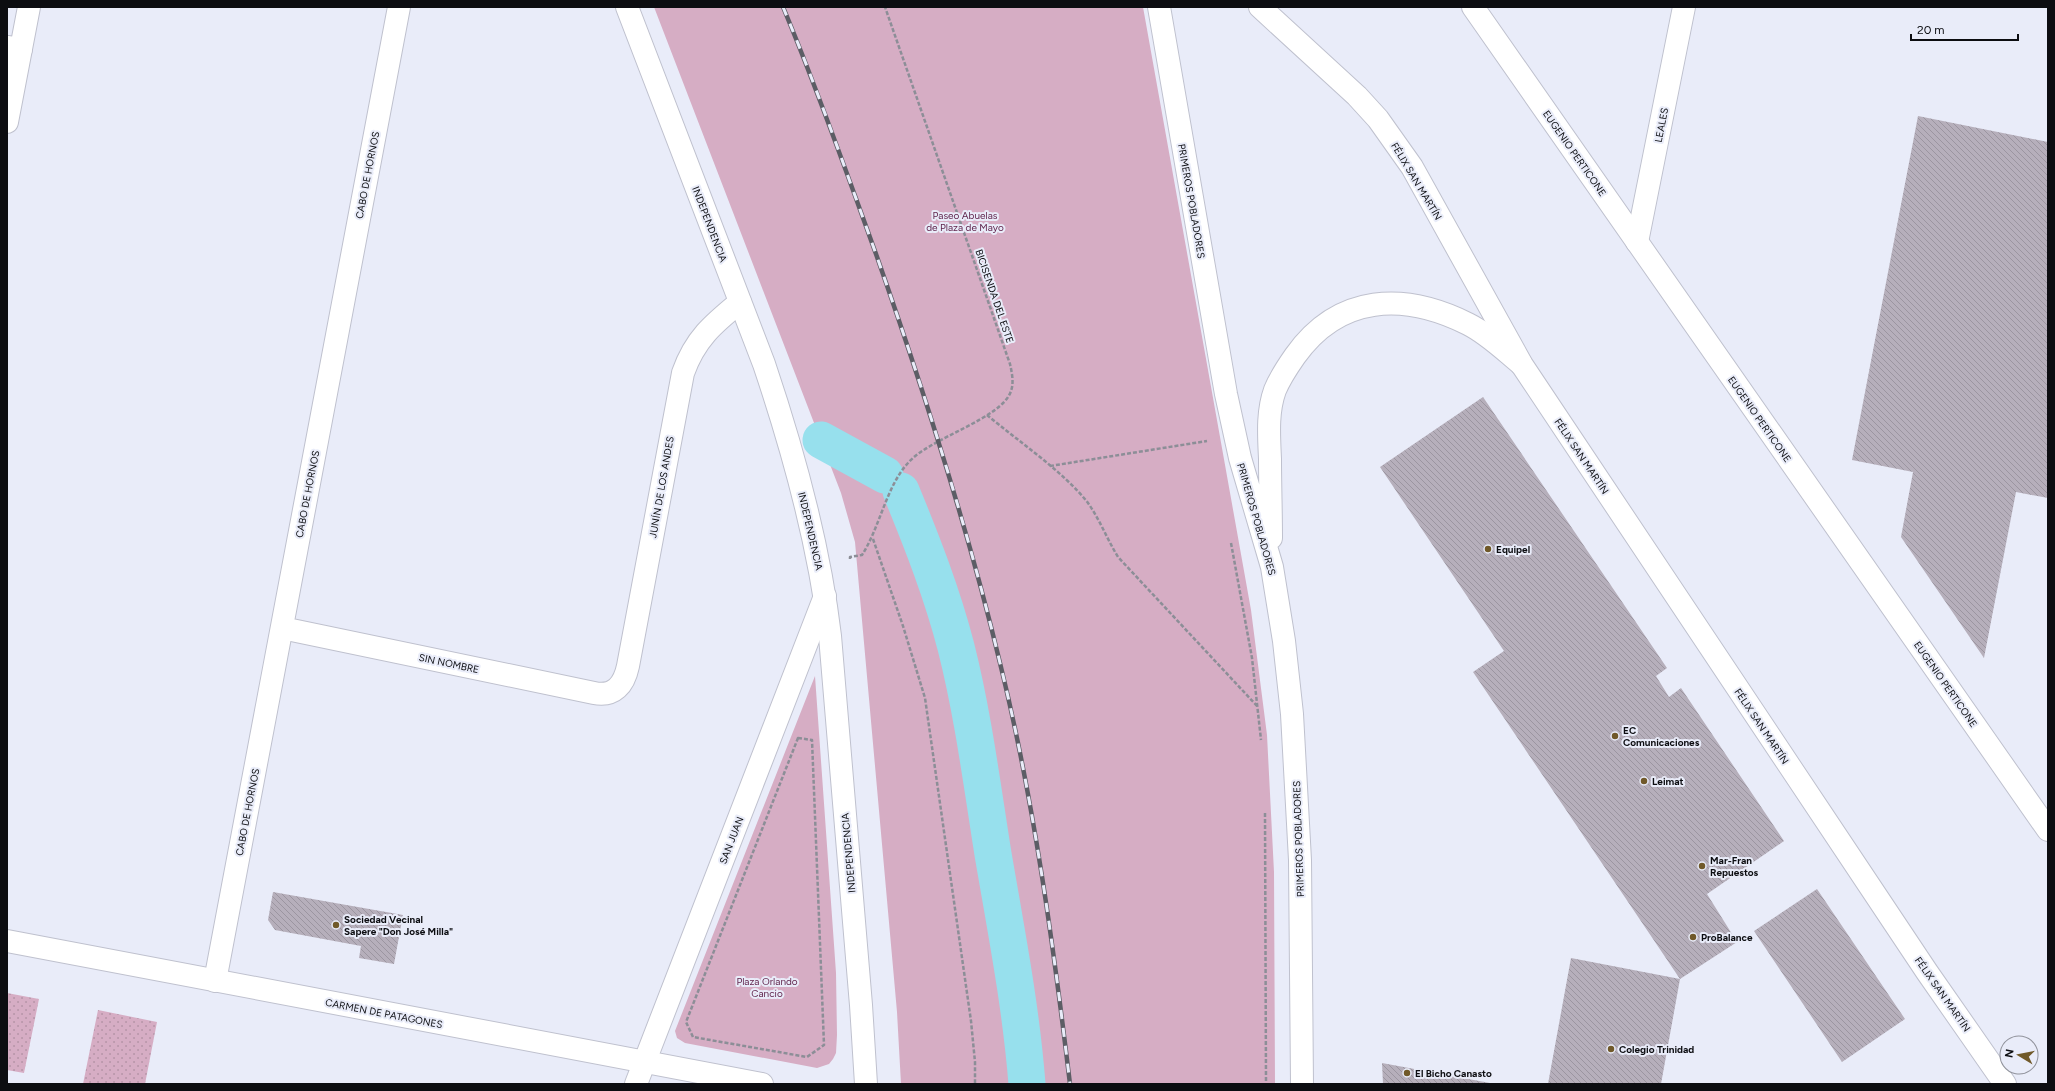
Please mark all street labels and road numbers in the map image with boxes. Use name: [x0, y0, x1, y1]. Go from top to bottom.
street label: LEALES: [1652, 107, 1671, 144]
street label: EUGENIO PERTICONE: [1540, 108, 1609, 199]
street label: CABO DE HORNOS: [353, 130, 382, 220]
street label: FÉLIX SAN MARTÍN: [1388, 140, 1445, 223]
street label: PRIMEROS POBLADORES: [1175, 143, 1208, 260]
street label: INDEPENDENCIA: [689, 185, 730, 264]
street label: BICISENDA DEL ESTE: [972, 247, 1017, 345]
street label: EUGENIO PERTICONE: [1725, 374, 1794, 465]
street label: FÉLIX SAN MARTÍN: [1551, 416, 1612, 497]
street label: JUNÍN DE LOS ANDES: [646, 435, 677, 539]
street label: CABO DE HORNOS: [293, 449, 322, 539]
street label: PRIMEROS POBLADORES: [1234, 461, 1279, 577]
street label: INDEPENDENCIA: [795, 491, 826, 572]
street label: EUGENIO PERTICONE: [1911, 639, 1980, 730]
street label: SIN NOMBRE: [418, 651, 480, 676]
street label: FÉLIX SAN MARTÍN: [1731, 686, 1792, 767]
street label: CABO DE HORNOS: [233, 767, 262, 857]
street label: PRIMEROS POBLADORES: [1290, 781, 1307, 897]
street label: INDEPENDENCIA: [839, 812, 858, 893]
street label: SAN JUAN: [716, 815, 746, 866]
street label: FÉLIX SAN MARTÍN: [1912, 954, 1973, 1034]
street label: CARMEN DE PATAGONES: [324, 996, 444, 1031]

